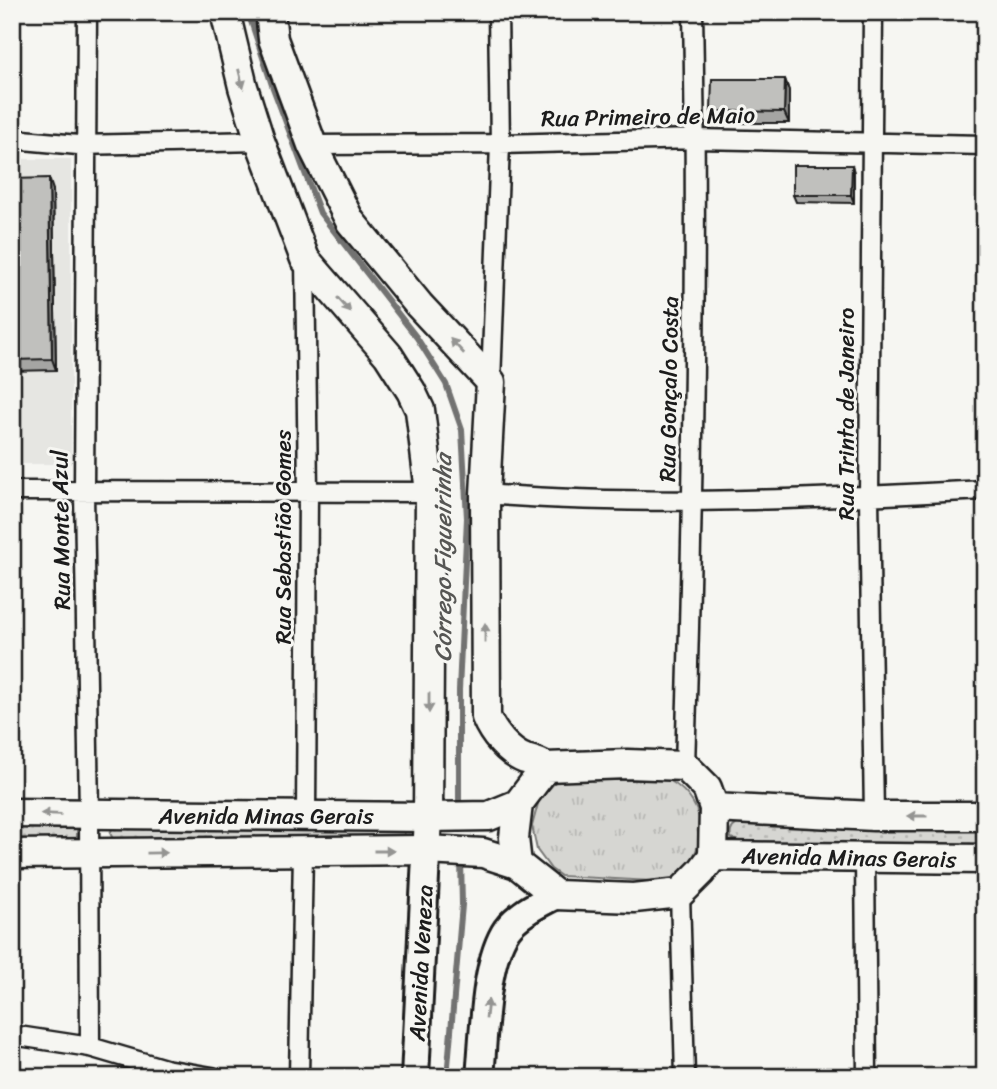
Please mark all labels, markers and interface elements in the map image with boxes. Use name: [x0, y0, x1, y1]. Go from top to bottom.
one-way arrow: [236, 68, 247, 90]
street label: Rua Primeiro de Maio: [541, 95, 756, 139]
one-way arrow: [336, 296, 351, 313]
street label: Rua Gonçalo Costa: [647, 296, 691, 482]
street label: Rua Trinta de Janeiro: [826, 308, 867, 520]
one-way arrow: [449, 338, 465, 355]
street label: Rua Sebastião Gomes: [263, 429, 304, 644]
street label: Rua Monte Azul: [39, 449, 83, 610]
water label: Córrego Figueirinha: [422, 451, 464, 662]
one-way arrow: [479, 622, 491, 644]
one-way arrow: [423, 692, 435, 714]
street label: Avenida Minas Gerais: [158, 796, 374, 837]
one-way arrow: [40, 809, 62, 820]
one-way arrow: [905, 810, 927, 822]
street label: Avenida Minas Gerais: [740, 836, 957, 880]
one-way arrow: [374, 845, 396, 857]
one-way arrow: [146, 847, 168, 859]
street label: Avenida Veneza: [396, 883, 446, 1043]
one-way arrow: [481, 998, 492, 1020]

